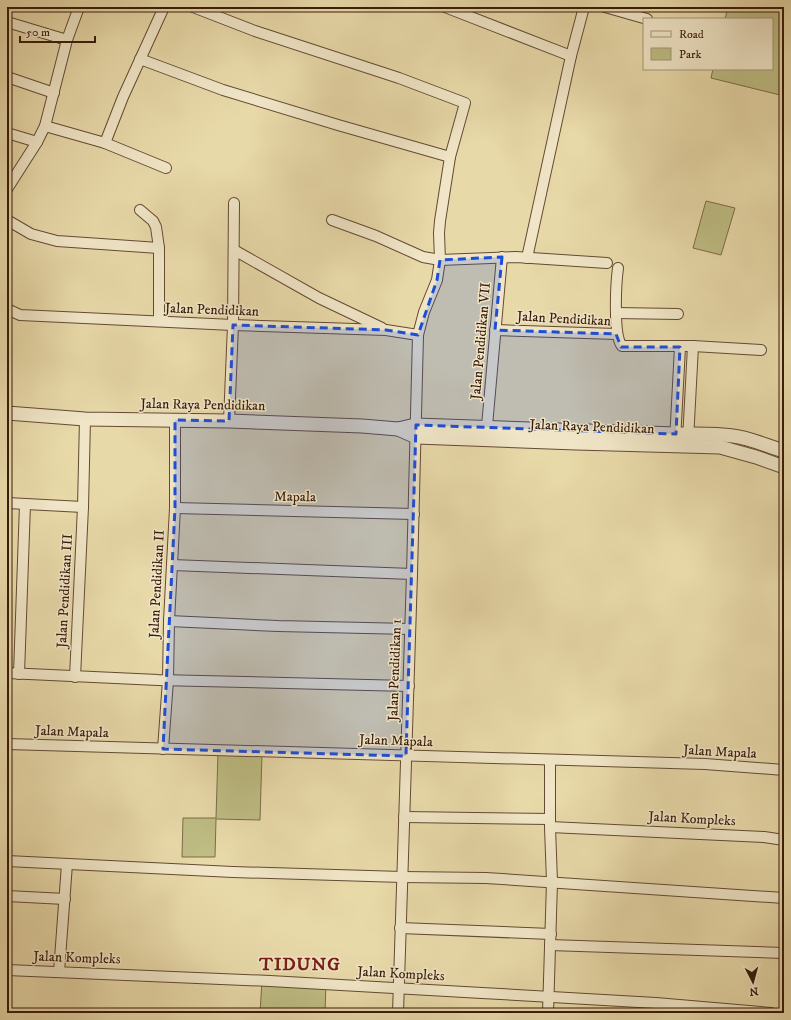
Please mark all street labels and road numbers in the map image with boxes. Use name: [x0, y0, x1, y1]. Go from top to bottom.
street label: Jalan Pendidikan VII: [467, 281, 495, 402]
street label: Jalan Pendidikan: [163, 299, 260, 321]
street label: Jalan Pendidikan: [515, 307, 612, 330]
street label: Jalan Raya Pendidikan: [138, 395, 266, 415]
street label: Jalan Raya Pendidikan: [527, 416, 655, 438]
street label: Mapala: [274, 488, 316, 506]
street label: Jalan Pendidikan II: [145, 529, 169, 641]
street label: Jalan Pendidikan III: [53, 533, 77, 651]
street label: Jalan Pendidikan 1: [384, 619, 406, 723]
street label: Jalan Mapala: [33, 722, 109, 742]
street label: Jalan Mapala: [357, 731, 433, 751]
street label: Jalan Mapala: [681, 741, 757, 763]
street label: Jalan Kompleks: [646, 808, 736, 830]
street label: Jalan Kompleks: [31, 947, 121, 969]
street label: Jalan Kompleks: [355, 963, 445, 985]

